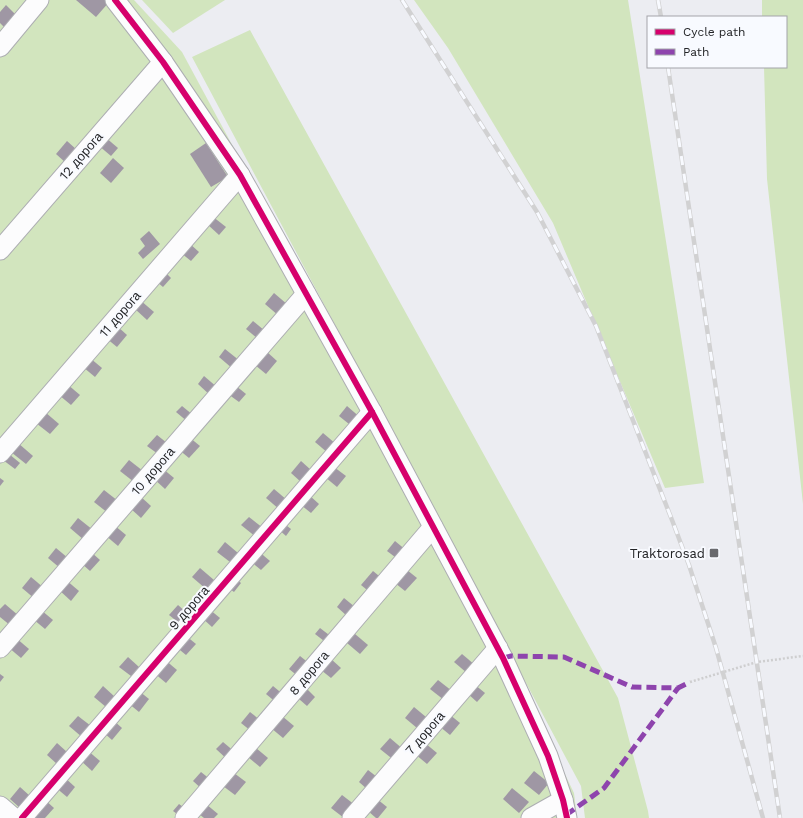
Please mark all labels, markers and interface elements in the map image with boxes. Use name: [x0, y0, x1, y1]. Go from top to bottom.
legend: [647, 16, 787, 68]
text: Cycle path: [683, 25, 745, 39]
text: Path: [683, 45, 709, 59]
street label: 12 дорога: [56, 129, 106, 183]
street label: 11 дорога: [96, 288, 144, 340]
street label: 10 дорога: [128, 443, 178, 498]
place label: Traktorosad: [630, 546, 705, 561]
marker: Traktorosad: [708, 547, 720, 559]
street label: 9 дорога: [166, 582, 213, 633]
street label: 8 дорога: [286, 647, 332, 698]
street label: 7 дорога: [402, 708, 448, 758]

